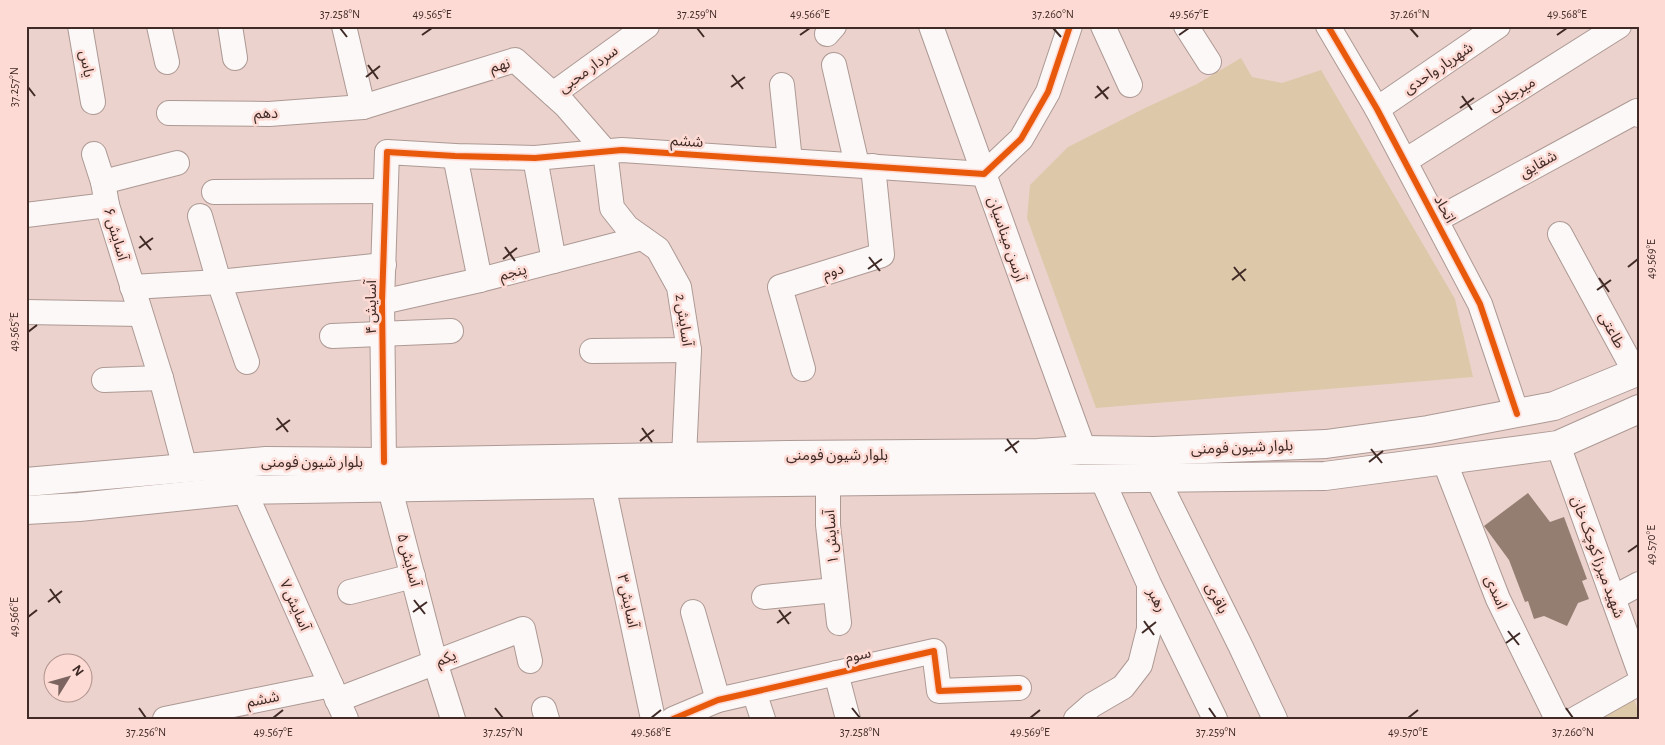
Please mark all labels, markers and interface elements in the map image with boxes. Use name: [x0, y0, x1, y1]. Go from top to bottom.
text: 37.258°N: [320, 8, 360, 20]
text: 49.565°E: [412, 8, 452, 20]
text: 37.259°N: [677, 8, 717, 20]
text: 49.566°E: [790, 8, 830, 20]
text: 37.260°N: [1032, 8, 1074, 20]
text: 49.567°E: [1169, 8, 1209, 20]
text: 37.261°N: [1390, 8, 1430, 20]
text: 49.568°E: [1547, 8, 1587, 20]
street label: شهریار واحدی: [1401, 40, 1476, 98]
street label: سردار محبی: [556, 43, 622, 97]
street label: یاس: [76, 49, 96, 79]
street label: نهم: [489, 56, 512, 78]
text: 37.257°N: [8, 67, 20, 107]
street label: میرجلالی: [1486, 74, 1539, 115]
street label: دهم: [254, 106, 278, 124]
street label: ششم: [670, 133, 704, 153]
street label: شقایق: [1517, 148, 1561, 182]
street label: اتحاد: [1431, 193, 1458, 226]
street label: آرسن میناسیان: [984, 194, 1029, 284]
street label: آسایش ۶: [100, 206, 131, 263]
text: 49.569°E: [1645, 239, 1657, 279]
street label: دوم: [821, 261, 846, 285]
street label: پنجم: [498, 262, 529, 286]
street label: آسایش ۴: [363, 279, 380, 334]
street label: آسایش 2: [671, 293, 696, 348]
street label: طاعتی: [1595, 310, 1627, 351]
text: 49.565°E: [8, 312, 20, 352]
street label: بلوار شیون فومنی: [1191, 438, 1293, 458]
street label: بلوار شیون فومنی: [786, 448, 888, 464]
street label: بلوار شیون فومنی: [261, 455, 363, 471]
street label: شهید میرزا کوچک خان: [1567, 494, 1627, 621]
street label: آسایش ۱: [821, 509, 842, 565]
text: 49.570°E: [1645, 525, 1657, 565]
street label: آسایش ۵: [393, 532, 424, 589]
street label: آسایش ۳: [614, 573, 641, 630]
street label: اسدی: [1481, 573, 1509, 611]
street label: آسایش ۷: [276, 577, 313, 634]
street label: باقری: [1202, 580, 1231, 617]
street label: رهبر: [1143, 585, 1169, 615]
text: 49.566°E: [8, 597, 20, 637]
street label: سوم: [844, 645, 873, 668]
street label: یکم: [434, 648, 460, 672]
north arrow: [42, 652, 92, 702]
text: N: [69, 663, 86, 679]
street label: ششم: [245, 689, 281, 713]
text: 37.256°N: [126, 726, 166, 738]
text: 49.567°E: [253, 726, 293, 738]
text: 37.257°N: [483, 726, 523, 738]
text: 49.568°E: [631, 726, 671, 738]
text: 37.258°N: [840, 726, 880, 738]
text: 49.569°E: [1010, 726, 1050, 738]
text: 37.259°N: [1196, 726, 1236, 738]
text: 49.570°E: [1388, 726, 1428, 738]
text: 37.260°N: [1552, 726, 1594, 738]

